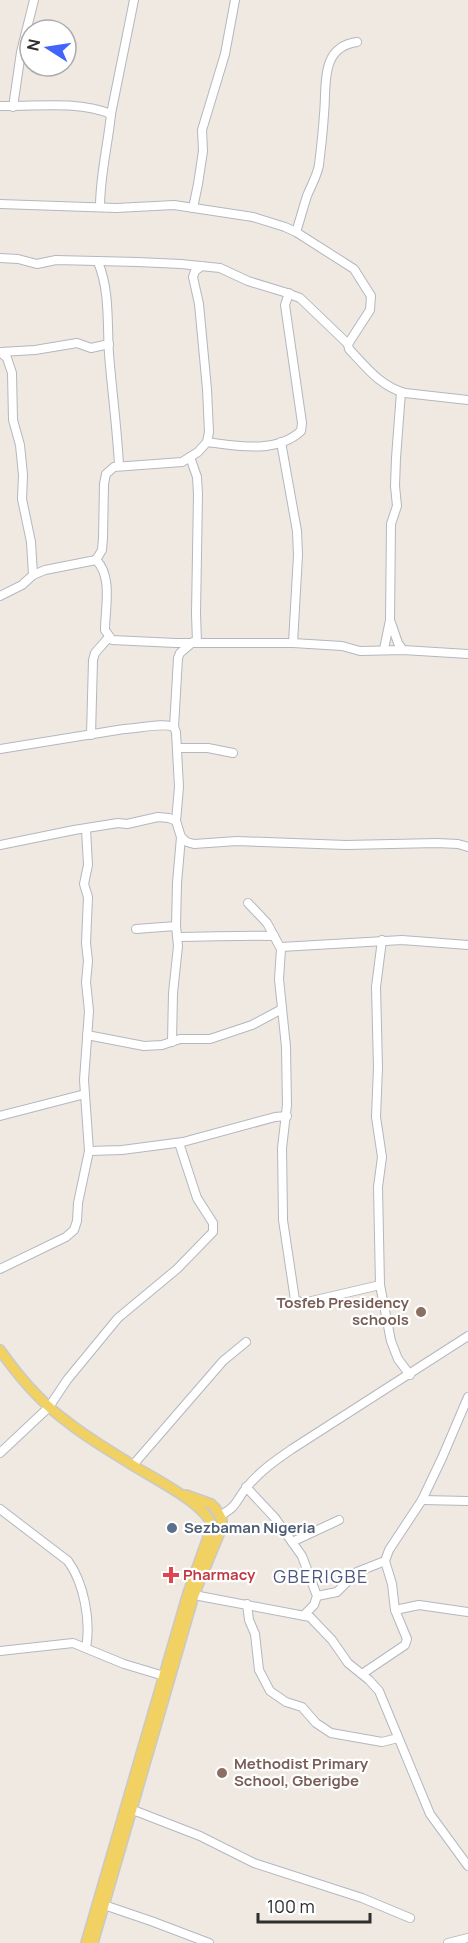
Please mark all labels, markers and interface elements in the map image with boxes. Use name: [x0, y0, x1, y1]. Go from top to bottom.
north arrow: [18, 18, 78, 78]
text: N: [21, 37, 45, 53]
place label: Tosfeb Presidency schools: [276, 1292, 410, 1330]
marker: Tosfeb Presidency schools: [414, 1305, 428, 1319]
place label: Sezbaman Nigeria: [184, 1517, 315, 1538]
marker: Sezbaman Nigeria: [165, 1521, 179, 1535]
place label: Pharmacy: [183, 1564, 256, 1585]
district label: GBERIGBE: [273, 1564, 369, 1588]
marker: Pharmacy: [164, 1568, 178, 1582]
place label: Methodist Primary School, Gberigbe: [234, 1753, 369, 1791]
marker: Methodist Primary School, Gberigbe: [215, 1766, 229, 1780]
scale bar: [258, 1886, 370, 1924]
text: 100 m: [267, 1894, 315, 1918]

